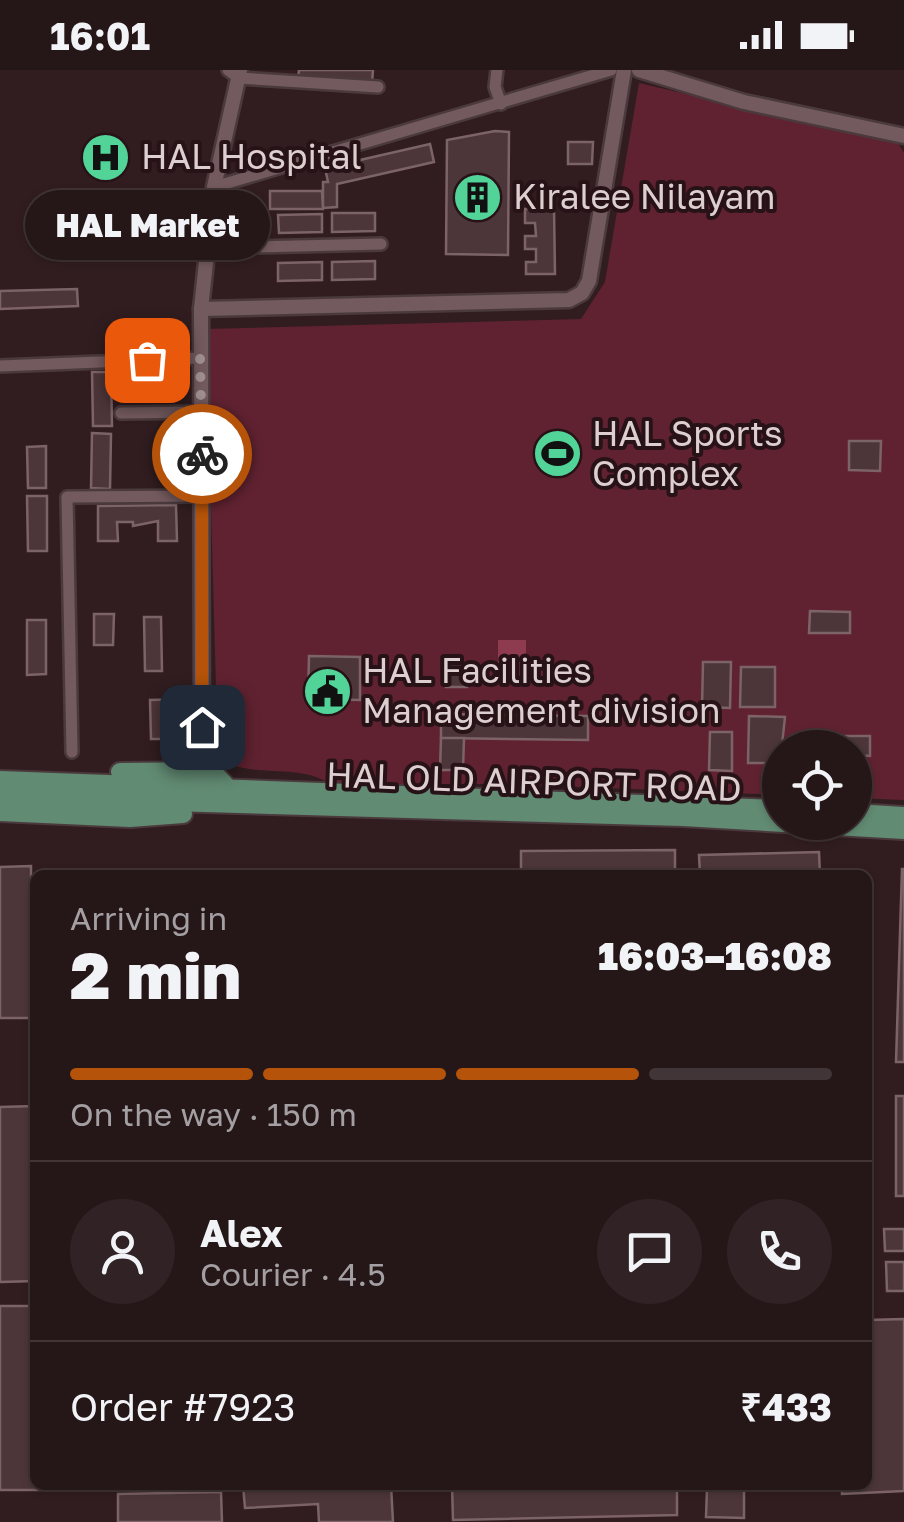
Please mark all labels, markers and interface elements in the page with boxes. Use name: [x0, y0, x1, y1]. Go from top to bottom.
text: 16:01: [50, 13, 150, 58]
hospital icon: HAL Hospital: [80, 131, 132, 183]
place label: HAL Hospital: [141, 135, 362, 177]
building icon: Kiralee Nilayam: [452, 171, 504, 223]
place label: Kiralee Nilayam: [513, 175, 775, 217]
callout: HAL Market: [24, 190, 270, 260]
text: HAL Market: [55, 206, 240, 244]
pin: [105, 318, 190, 403]
icon: bag: [120, 333, 175, 388]
courier: [152, 404, 252, 504]
place label: HAL Sports Complex: [592, 412, 783, 494]
icon: bike: [175, 427, 230, 482]
sports icon: HAL Sports Complex: [531, 428, 583, 480]
place label: HAL Facilities Management division: [362, 649, 721, 731]
public building icon: HAL Facilities Management division: [301, 665, 353, 717]
pin: [160, 685, 245, 770]
icon: home: [175, 700, 230, 755]
map controls: [762, 730, 872, 840]
button: locate: [762, 730, 872, 840]
street label: HAL OLD AIRPORT ROAD: [326, 753, 743, 809]
text: Arriving in: [70, 899, 227, 937]
text: 16:03–16:08: [598, 933, 832, 978]
text: 2 min: [70, 935, 241, 1013]
text: On the way · 150 m: [70, 1095, 357, 1133]
button: person: [70, 1199, 175, 1304]
button: chat: [597, 1199, 702, 1304]
button: phone: [727, 1199, 832, 1304]
text: Alex: [200, 1210, 283, 1255]
text: Courier · 4.5: [200, 1255, 386, 1293]
text: Order #7923: [70, 1384, 296, 1429]
text: ₹433: [740, 1384, 832, 1429]

